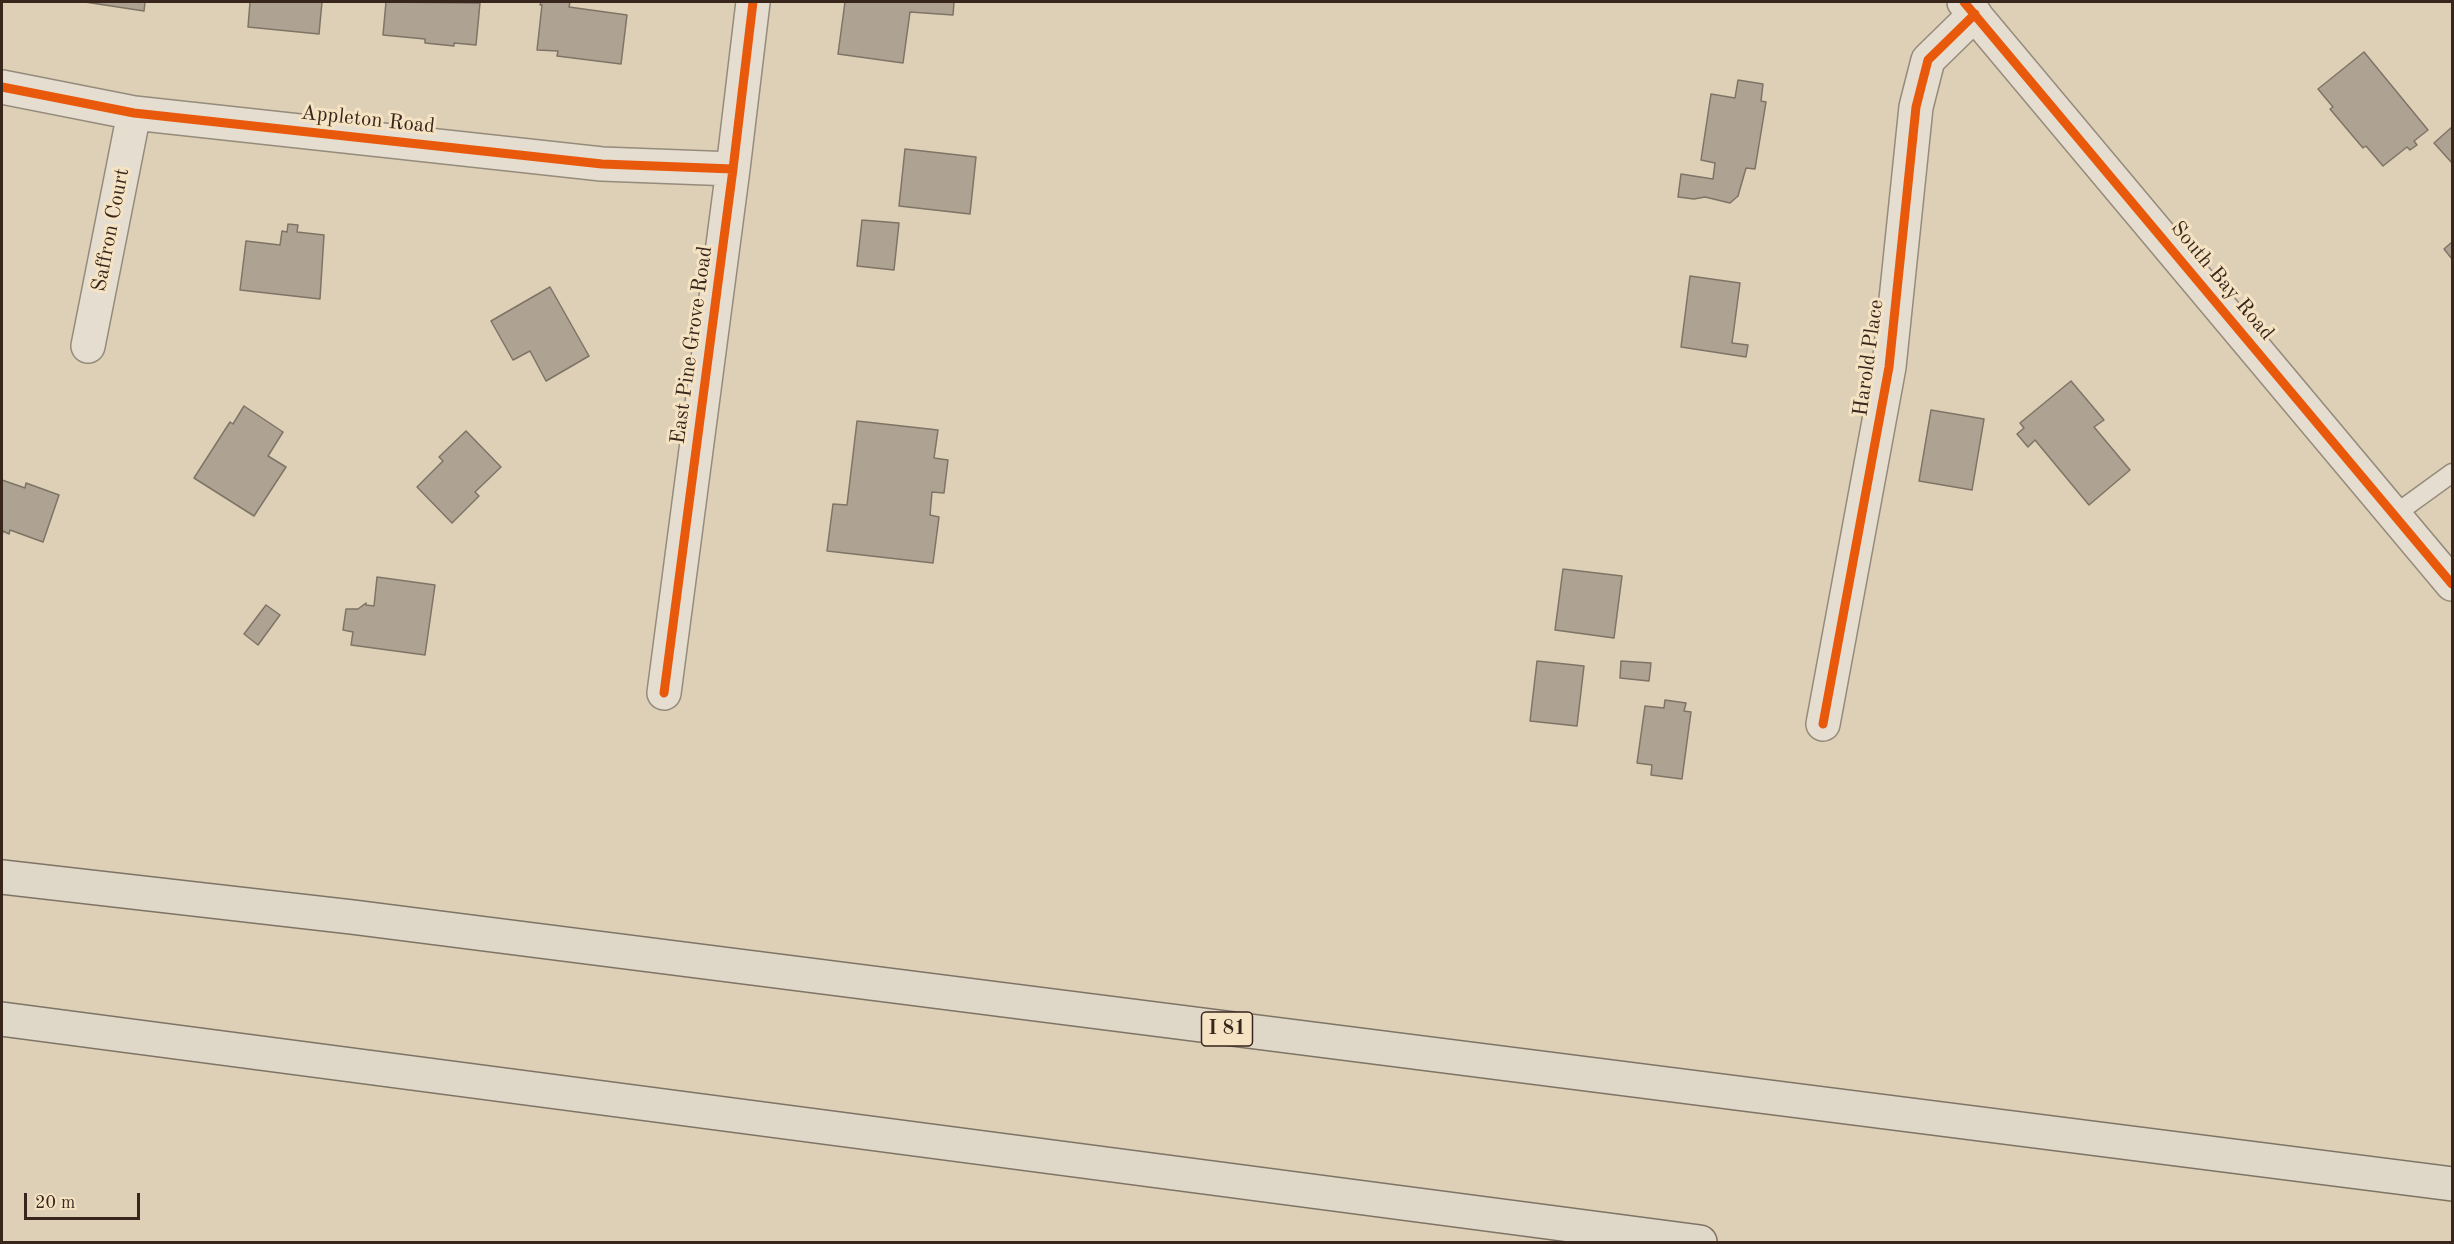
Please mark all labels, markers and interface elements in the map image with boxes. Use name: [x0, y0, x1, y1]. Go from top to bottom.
street label: Appleton Road: [300, 100, 436, 140]
street label: Saffron Court: [87, 166, 135, 294]
street label: South Bay Road: [2165, 216, 2279, 346]
street label: East Pine Grove Road: [666, 244, 718, 446]
street label: Harold Place: [1848, 298, 1890, 418]
road number: I 81: [1202, 1012, 1252, 1046]
scale bar: [27, 1181, 142, 1219]
text: 20 m: [35, 1194, 75, 1212]

